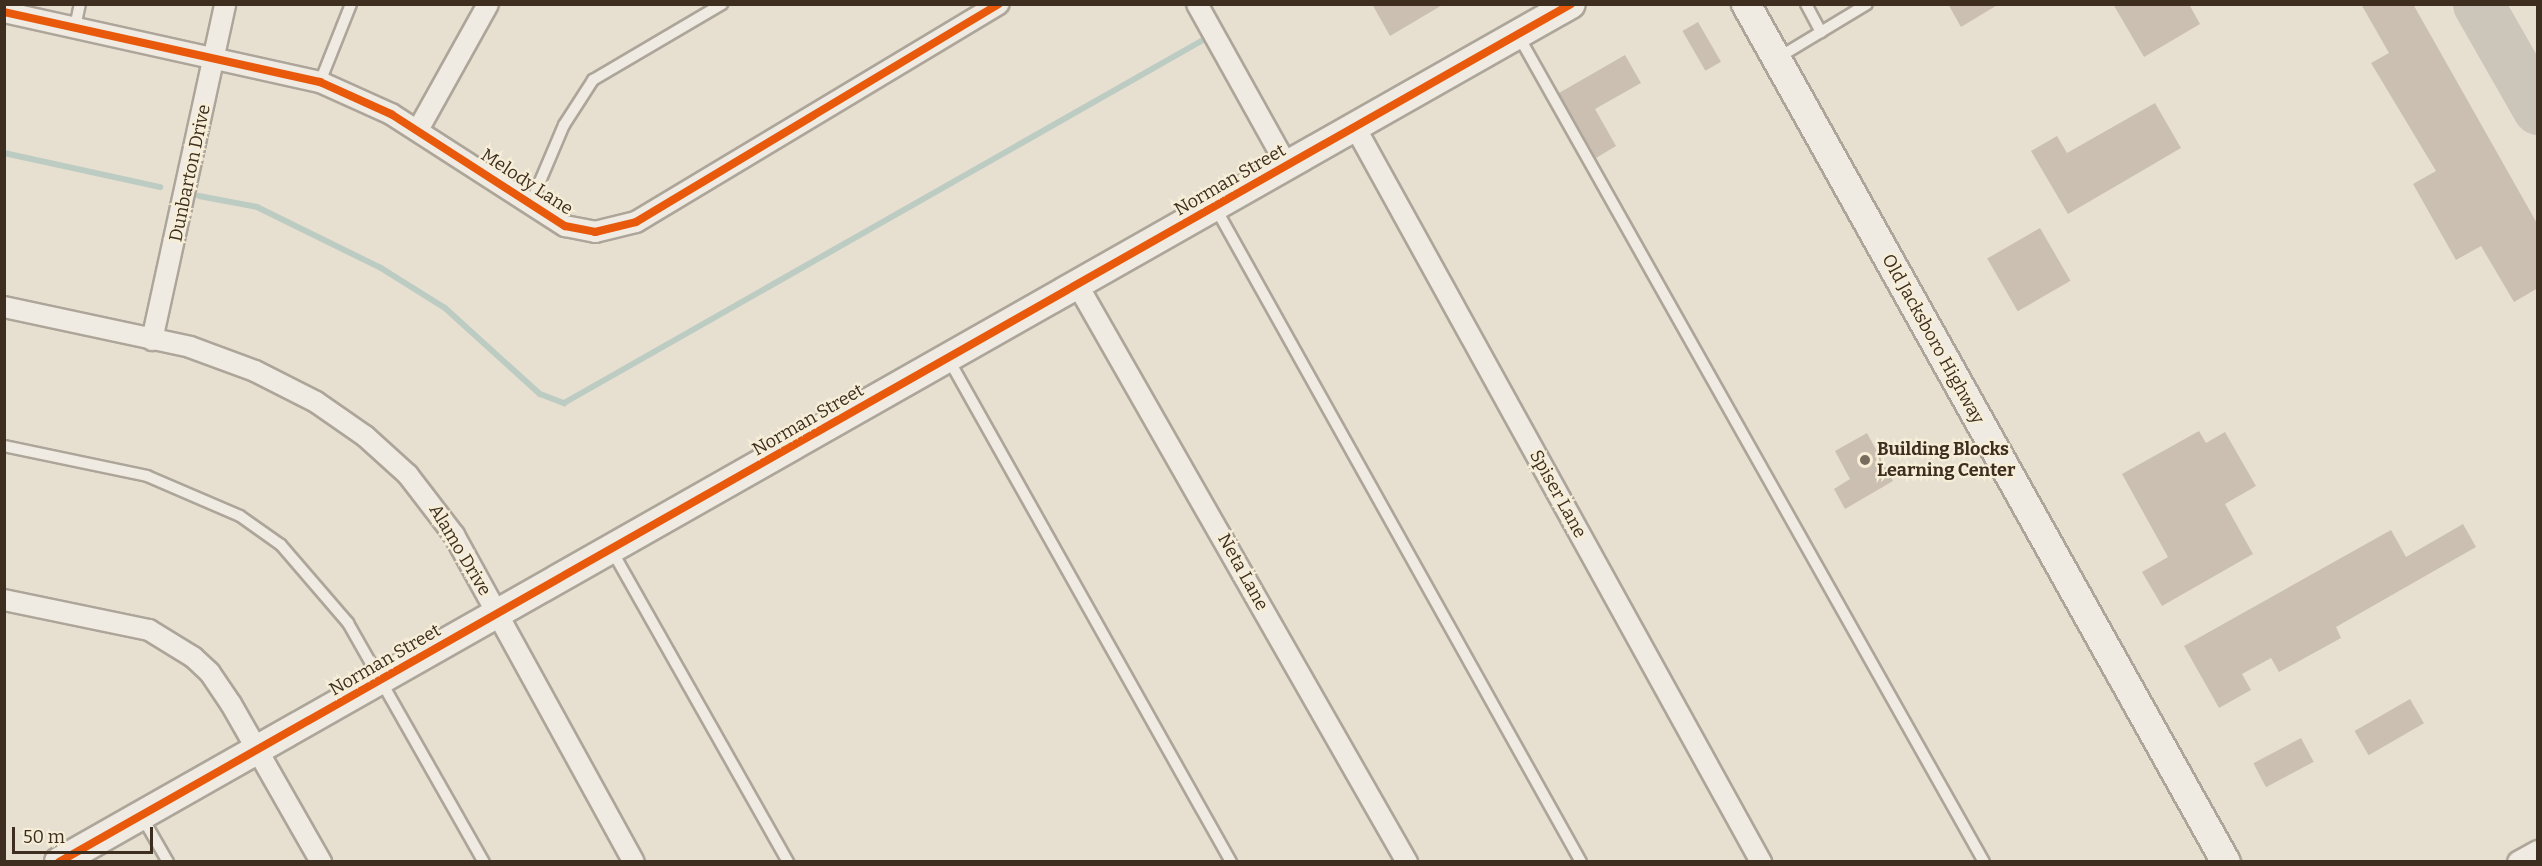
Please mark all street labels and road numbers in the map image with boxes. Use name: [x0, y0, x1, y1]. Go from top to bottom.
street label: Dunbarton Drive: [165, 103, 215, 243]
street label: Norman Street: [1171, 139, 1289, 221]
street label: Melody Lane: [477, 144, 577, 220]
street label: Old Jacksboro Highway: [1877, 250, 1989, 428]
street label: Norman Street: [749, 379, 867, 461]
street label: Spiser Lane: [1525, 446, 1591, 542]
street label: Alamo Drive: [424, 500, 496, 600]
street label: Neta Lane: [1213, 530, 1273, 614]
street label: Norman Street: [326, 619, 444, 701]

